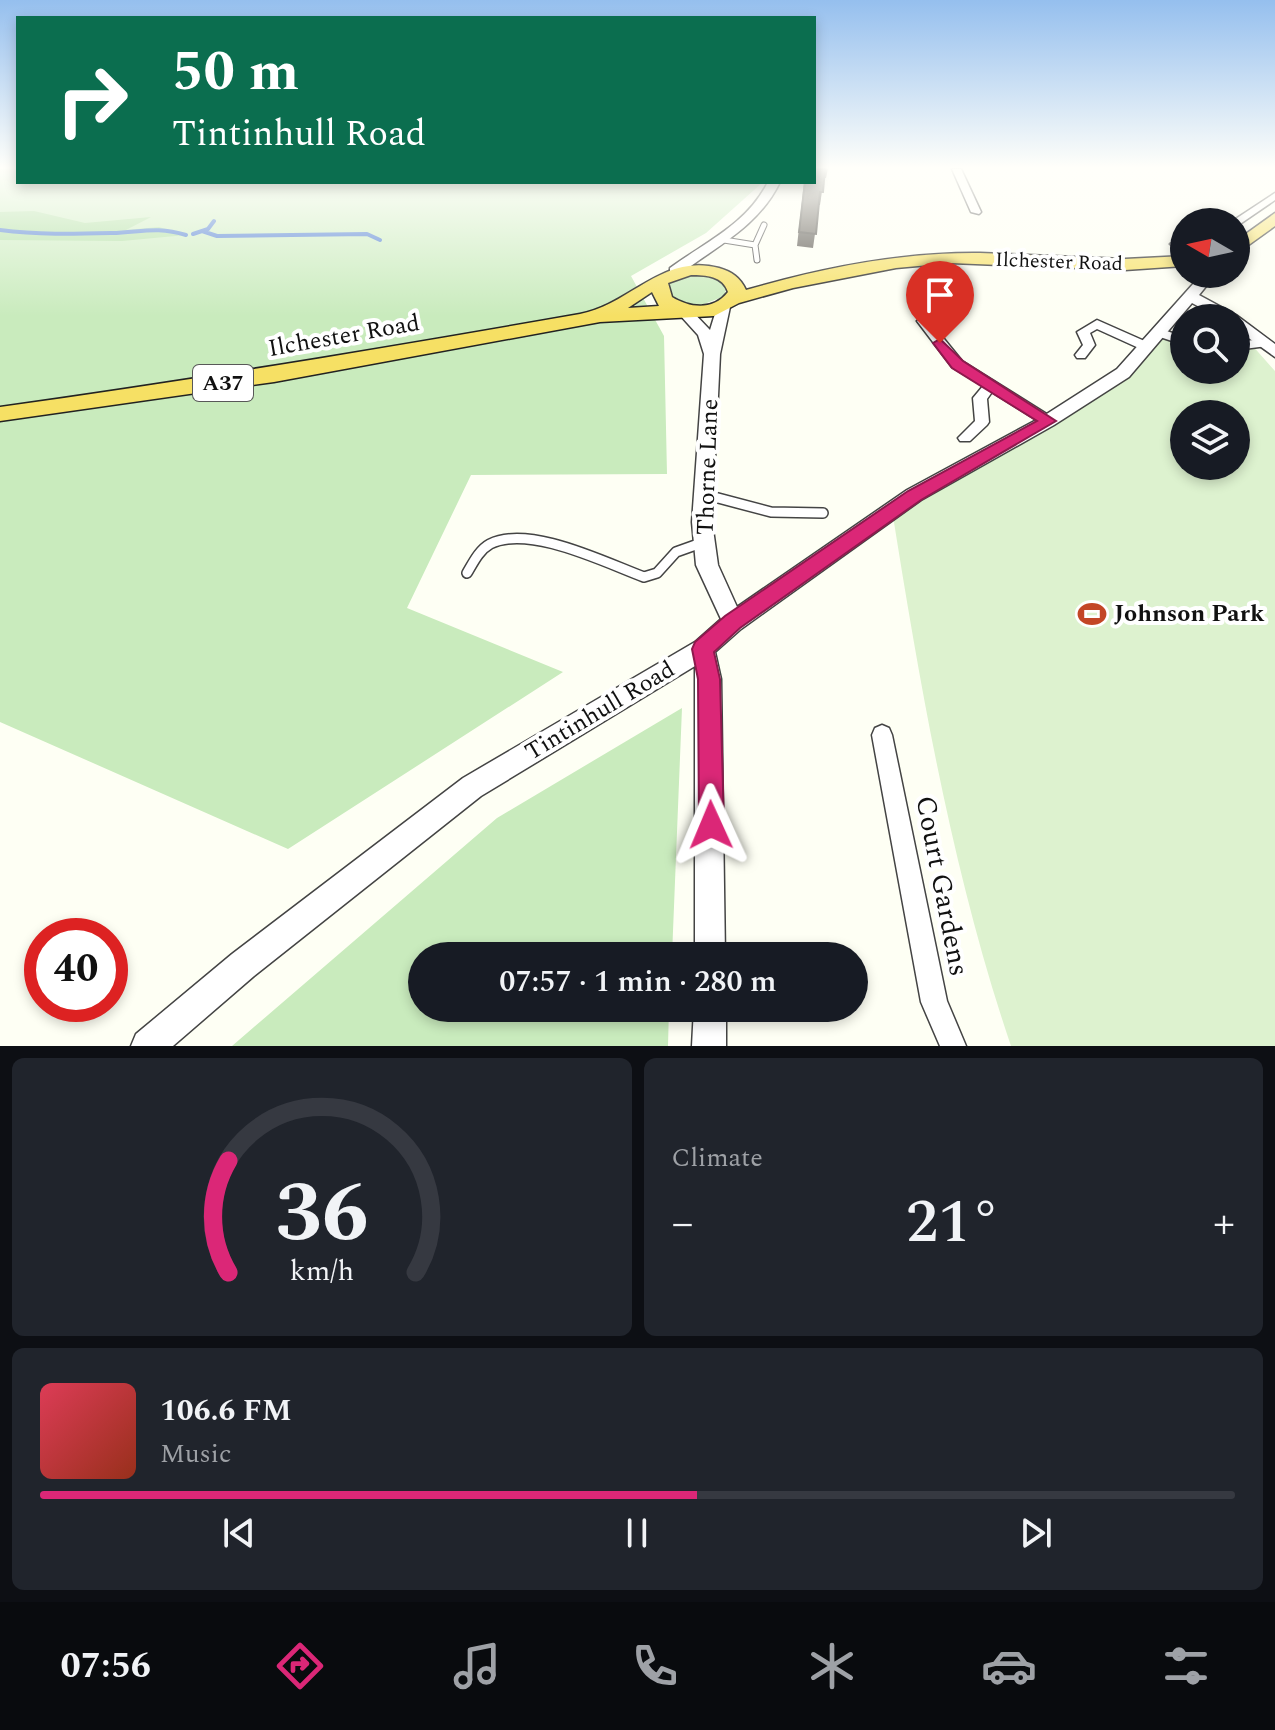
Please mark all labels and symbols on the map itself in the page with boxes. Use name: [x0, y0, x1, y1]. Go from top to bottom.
north arrow: [1170, 208, 1250, 288]
street label: Ilchester Road: [995, 245, 1123, 279]
pin: [906, 261, 974, 343]
street label: Ilchester Road: [265, 305, 423, 367]
road number: A37: [193, 365, 253, 401]
street label: Thorne Lane: [688, 398, 728, 536]
place label: Johnson Park: [1114, 596, 1265, 632]
sports icon: Johnson Park: [1077, 599, 1107, 629]
street label: Tintinhull Road: [518, 652, 682, 770]
position arrow: [669, 783, 753, 867]
street label: Court Gardens: [903, 792, 981, 980]
speed limit sign: 40: [24, 918, 128, 1022]

